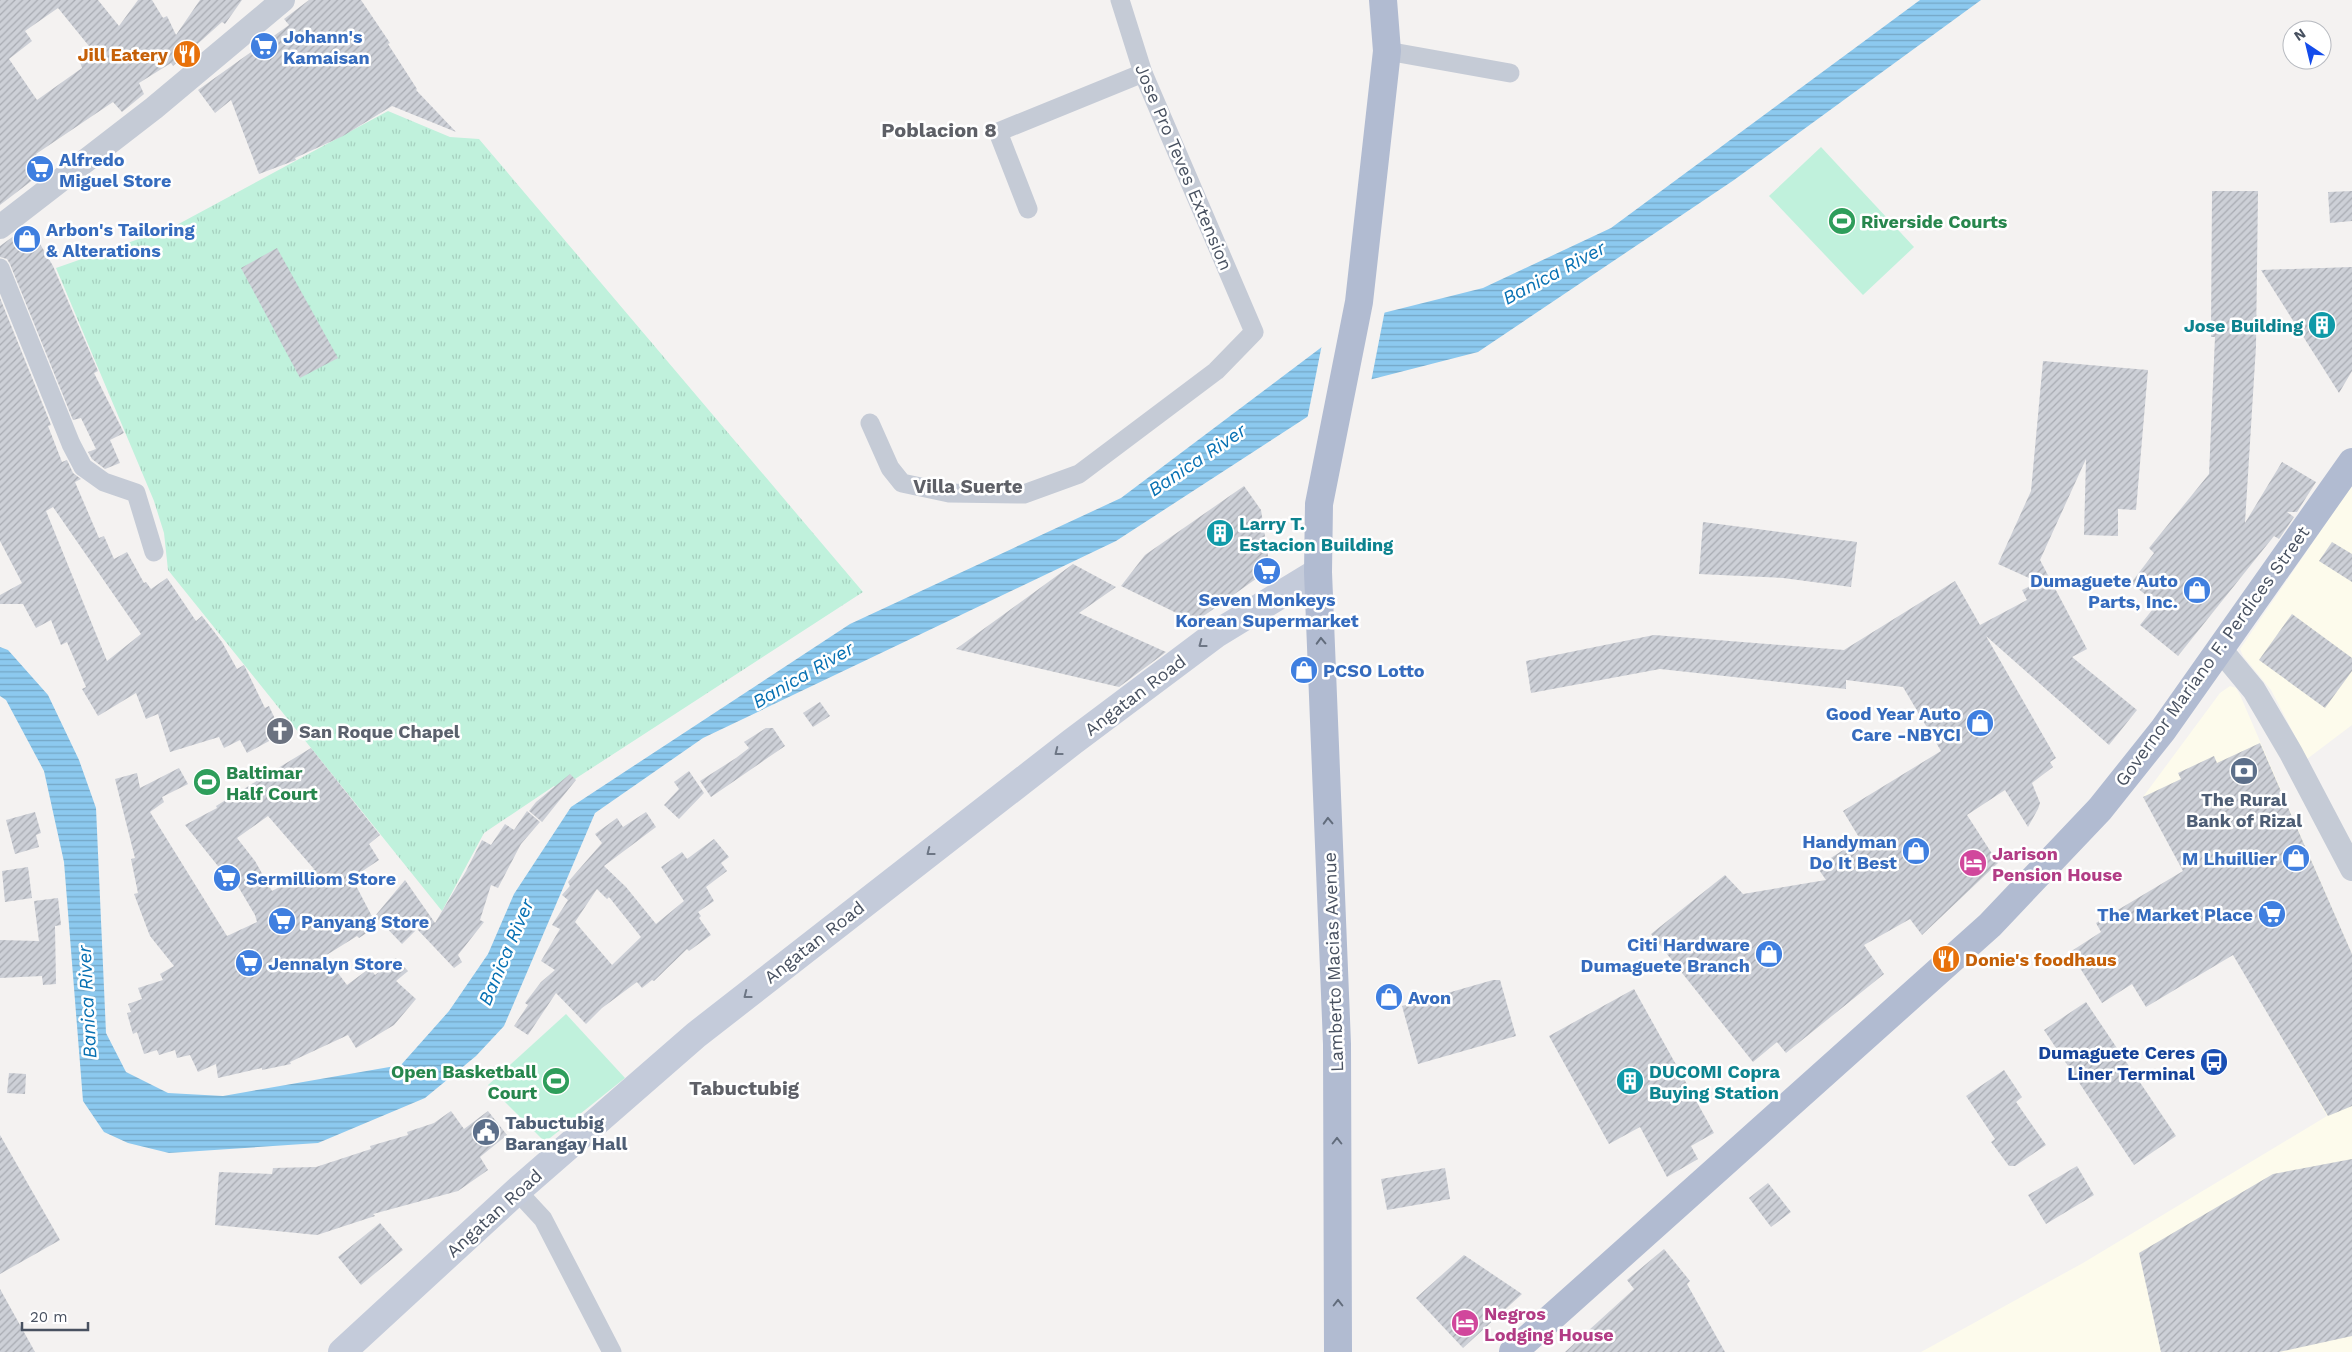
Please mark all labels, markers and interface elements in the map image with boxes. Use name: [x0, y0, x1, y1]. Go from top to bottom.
north arrow: [2282, 20, 2332, 70]
text: N: [2291, 25, 2308, 44]
place label: Johann's Kamaisan: [283, 26, 370, 68]
supermarket icon: Johann's Kamaisan: [249, 31, 279, 61]
restaurant icon: Jill Eatery: [172, 39, 202, 69]
place label: Jill Eatery: [77, 44, 169, 65]
street label: Jose Pro Teves Extension: [1131, 61, 1237, 273]
district label: Poblacion 8: [881, 118, 997, 142]
place label: Alfredo Miguel Store: [59, 149, 171, 191]
supermarket icon: Alfredo Miguel Store: [25, 154, 55, 184]
sports icon: Riverside Courts: [1827, 206, 1857, 236]
place label: Riverside Courts: [1861, 211, 2008, 232]
place label: Arbon's Tailoring & Alterations: [46, 219, 195, 261]
shop icon: Arbon's Tailoring & Alterations: [12, 224, 42, 254]
water label: Banica River: [1499, 236, 1610, 310]
building icon: Jose Building: [2307, 310, 2337, 340]
place label: Jose Building: [2184, 315, 2304, 336]
water label: Banica River: [1144, 418, 1251, 501]
district label: Villa Suerte: [913, 475, 1023, 498]
place label: Larry T. Estacion Building: [1239, 513, 1394, 555]
building icon: Larry T. Estacion Building: [1205, 518, 1235, 548]
street label: Governor Mariano F. Perdices Street: [2111, 522, 2314, 790]
supermarket icon: Seven Monkeys Korean Supermarket: [1252, 556, 1282, 586]
place label: Dumaguete Auto Parts, Inc.: [2030, 570, 2178, 612]
shop icon: Dumaguete Auto Parts, Inc.: [2182, 575, 2212, 605]
place label: Seven Monkeys Korean Supermarket: [1175, 589, 1359, 631]
water label: Banica River: [748, 636, 858, 713]
one-way arrow: [1316, 637, 1326, 644]
one-way arrow: [1198, 638, 1208, 647]
street label: Angatan Road: [1080, 650, 1190, 740]
shop icon: PCSO Lotto: [1289, 655, 1319, 685]
place label: PCSO Lotto: [1323, 660, 1425, 681]
place label: Good Year Auto Care -NBYCI: [1826, 703, 1961, 745]
shop icon: Good Year Auto Care -NBYCI: [1965, 708, 1995, 738]
church icon: San Roque Chapel: [265, 716, 295, 746]
place label: San Roque Chapel: [299, 721, 460, 742]
one-way arrow: [1055, 747, 1064, 755]
bank icon: The Rural Bank of Rizal: [2229, 756, 2259, 786]
place label: Baltimar Half Court: [226, 762, 318, 804]
sports icon: Baltimar Half Court: [192, 767, 222, 797]
place label: The Rural Bank of Rizal: [2186, 789, 2302, 831]
one-way arrow: [1323, 817, 1333, 824]
place label: Handyman Do It Best: [1802, 831, 1897, 873]
shop icon: Handyman Do It Best: [1901, 836, 1931, 866]
place label: Jarison Pension House: [1992, 843, 2122, 885]
shop icon: M Lhuillier: [2281, 843, 2311, 873]
one-way arrow: [927, 846, 936, 854]
hotel icon: Jarison Pension House: [1958, 848, 1988, 878]
place label: M Lhuillier: [2182, 848, 2277, 869]
street label: Lamberto Macias Avenue: [1319, 852, 1347, 1072]
supermarket icon: Sermilliom Store: [212, 863, 242, 893]
place label: Sermilliom Store: [246, 868, 396, 889]
water label: Banica River: [473, 895, 539, 1009]
street label: Angatan Road: [760, 896, 868, 988]
supermarket icon: The Market Place: [2257, 899, 2287, 929]
place label: The Market Place: [2097, 904, 2253, 925]
supermarket icon: Panyang Store: [267, 906, 297, 936]
place label: Panyang Store: [301, 911, 429, 932]
place label: Citi Hardware Dumaguete Branch: [1581, 934, 1750, 976]
shop icon: Citi Hardware Dumaguete Branch: [1754, 939, 1784, 969]
water label: Banica River: [73, 944, 101, 1059]
restaurant icon: Donie's foodhaus: [1931, 944, 1961, 974]
supermarket icon: Jennalyn Store: [234, 948, 264, 978]
place label: Donie's foodhaus: [1965, 949, 2117, 970]
place label: Jennalyn Store: [268, 953, 403, 974]
shop icon: Avon: [1374, 982, 1404, 1012]
place label: Avon: [1408, 987, 1451, 1008]
one-way arrow: [743, 989, 753, 998]
place label: Dumaguete Ceres Liner Terminal: [2038, 1042, 2195, 1084]
bus stop icon: Dumaguete Ceres Liner Terminal: [2199, 1047, 2229, 1077]
place label: Open Basketball Court: [391, 1061, 537, 1103]
place label: DUCOMI Copra Buying Station: [1649, 1061, 1780, 1103]
sports icon: Open Basketball Court: [541, 1066, 571, 1096]
building icon: DUCOMI Copra Buying Station: [1615, 1066, 1645, 1096]
district label: Tabuctubig: [689, 1076, 800, 1100]
place label: Tabuctubig Barangay Hall: [505, 1112, 627, 1154]
public building icon: Tabuctubig Barangay Hall: [471, 1117, 501, 1147]
one-way arrow: [1332, 1137, 1342, 1144]
street label: Angatan Road: [442, 1165, 546, 1261]
one-way arrow: [1333, 1299, 1343, 1307]
scale bar: [22, 1300, 89, 1332]
place label: Negros Lodging House: [1484, 1303, 1614, 1345]
text: 20 m: [30, 1308, 68, 1326]
hotel icon: Negros Lodging House: [1450, 1308, 1480, 1338]

